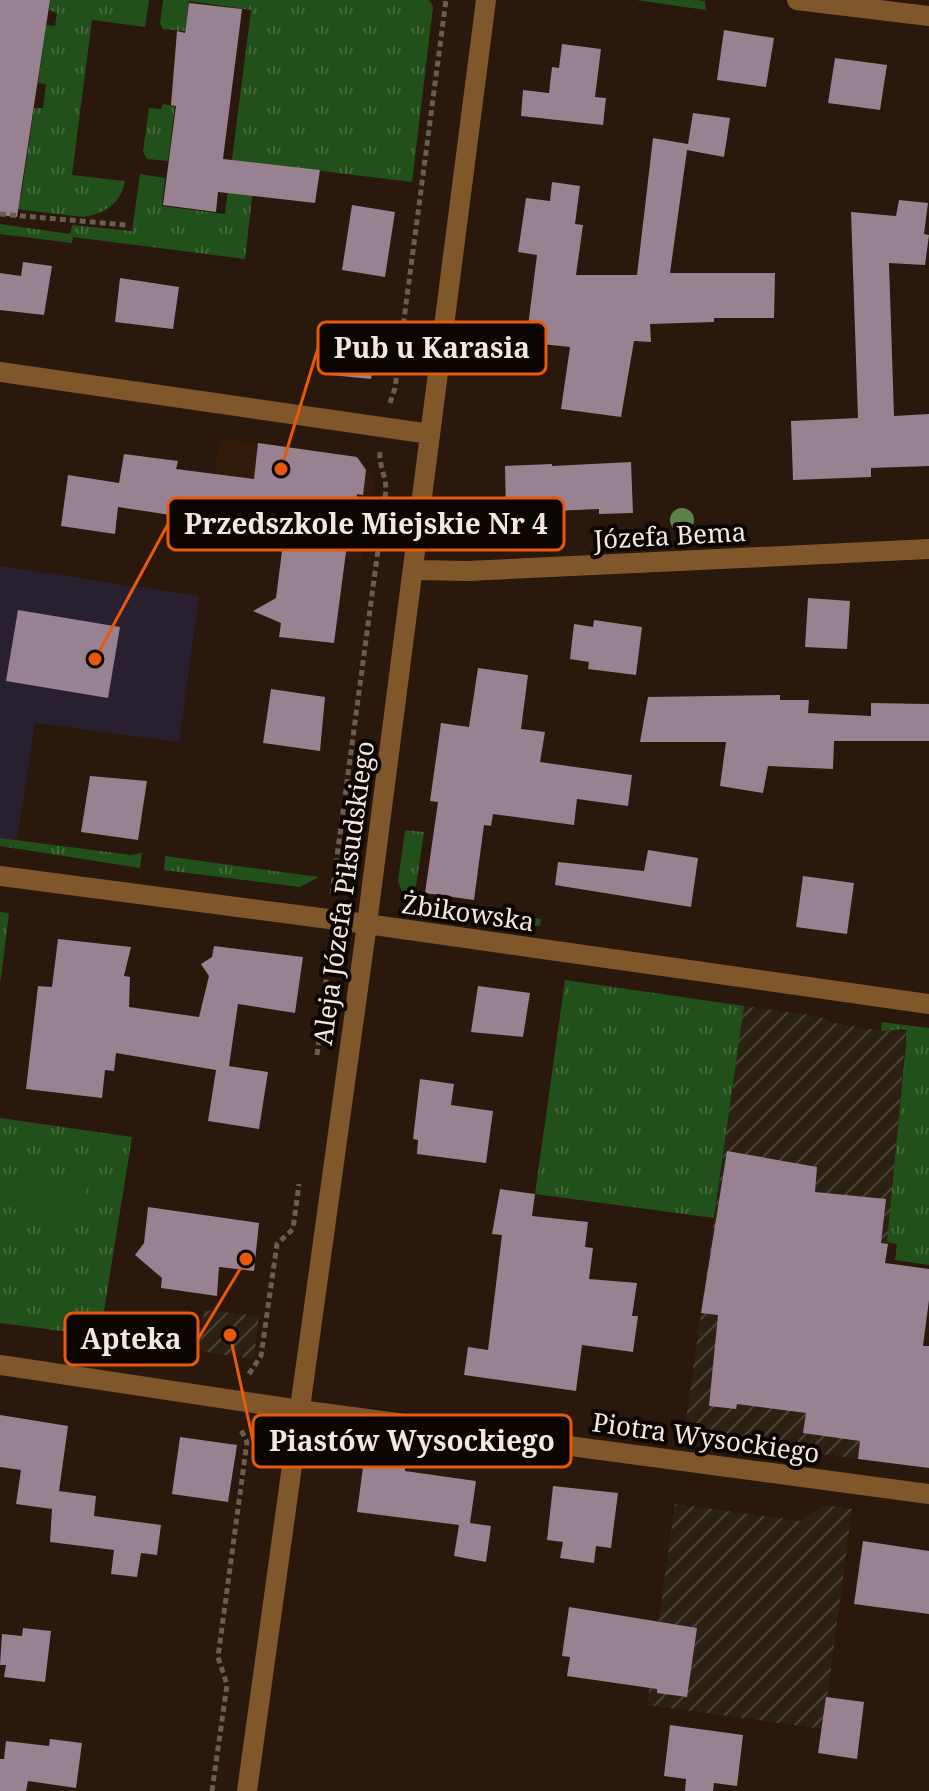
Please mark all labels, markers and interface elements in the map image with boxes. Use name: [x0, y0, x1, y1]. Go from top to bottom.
callout: Pub u Karasia: [318, 322, 546, 374]
text: Pub u Karasia: [334, 328, 530, 366]
callout: Przedszkole Miejskie Nr 4: [168, 498, 564, 550]
text: Przedszkole Miejskie Nr 4: [184, 504, 548, 542]
street label: Józefa Bema: [592, 513, 747, 557]
street label: Aleja Józefa Piłsudskiego: [304, 738, 382, 1047]
street label: Żbikowska: [400, 885, 537, 939]
callout: Apteka: [65, 1313, 198, 1365]
text: Apteka: [80, 1319, 182, 1357]
street label: Piotra Wysockiego: [590, 1403, 822, 1471]
callout: Piastów Wysockiego: [253, 1415, 571, 1467]
text: Piastów Wysockiego: [269, 1421, 555, 1459]

